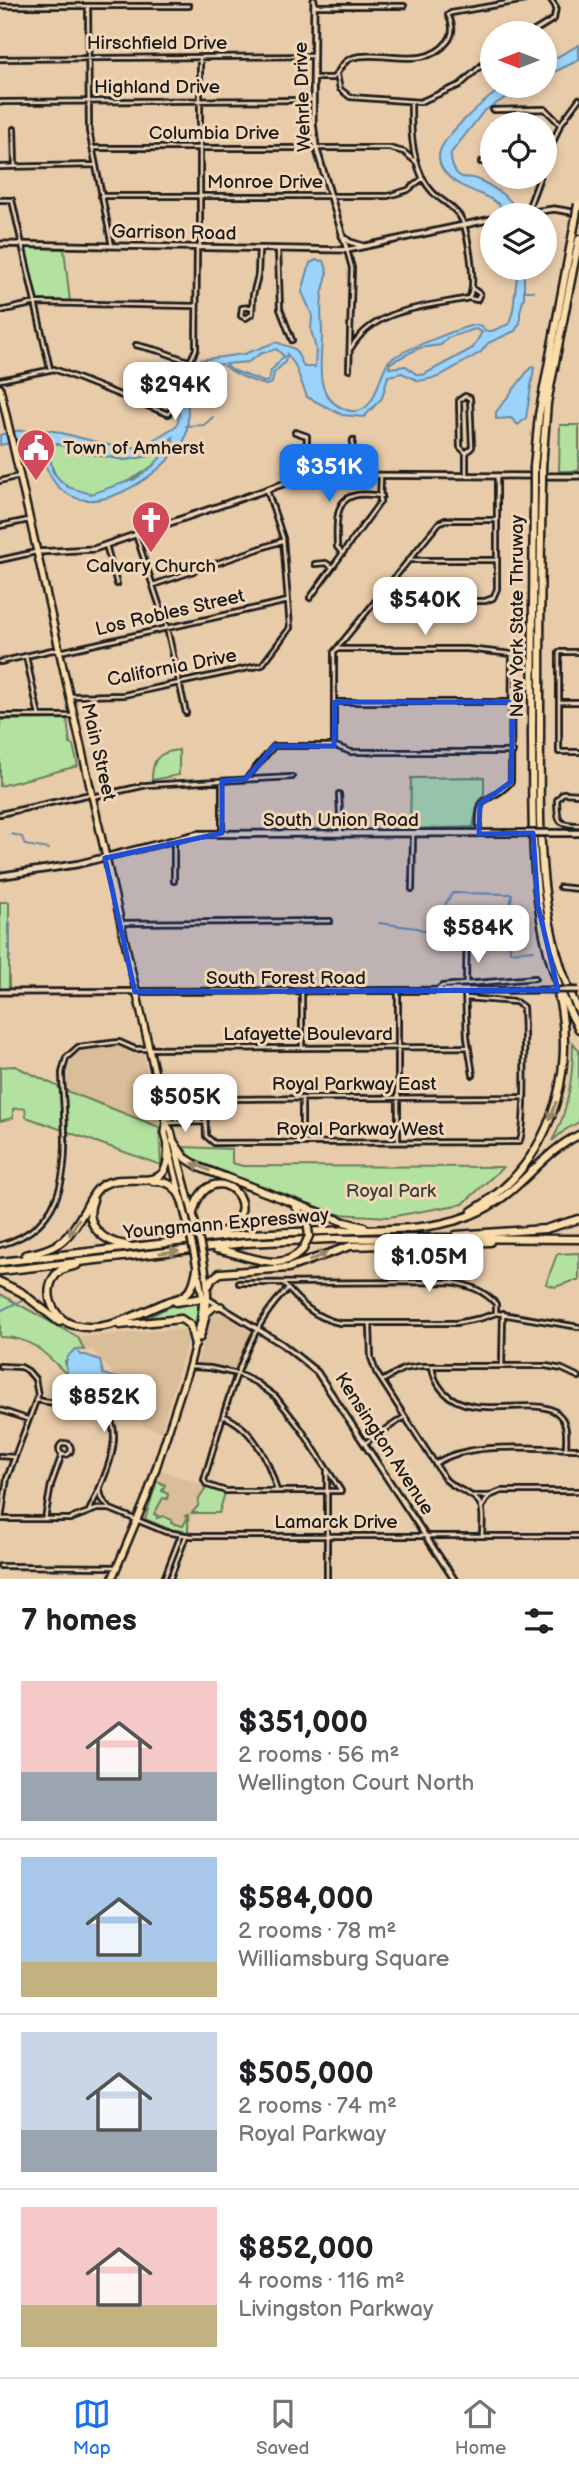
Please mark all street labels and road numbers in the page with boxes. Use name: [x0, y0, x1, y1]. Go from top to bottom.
street label: Hirschfield Drive: [87, 32, 227, 55]
street label: Wehrle Drive: [290, 42, 316, 152]
street label: Highland Drive: [94, 76, 220, 99]
street label: Columbia Drive: [149, 122, 279, 145]
street label: Monroe Drive: [207, 171, 323, 194]
street label: Garrison Road: [111, 220, 237, 246]
street label: New York State Thruway: [506, 514, 529, 717]
street label: Los Robles Street: [93, 585, 247, 641]
street label: California Drive: [105, 644, 239, 692]
street label: Main Street: [76, 701, 120, 803]
street label: South Union Road: [263, 809, 419, 832]
street label: South Forest Road: [206, 967, 366, 990]
street label: Lafayette Boulevard: [223, 1023, 393, 1046]
street label: Royal Parkway East: [272, 1073, 437, 1096]
street label: Royal Parkway West: [276, 1118, 444, 1141]
street label: Youngmann Expressway: [121, 1204, 330, 1245]
street label: Kensington Avenue: [329, 1368, 439, 1520]
street label: Lamarck Drive: [274, 1511, 398, 1534]

